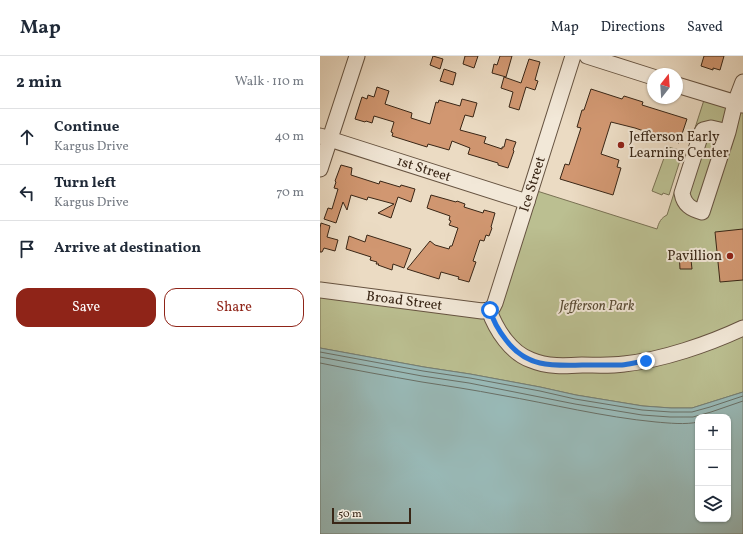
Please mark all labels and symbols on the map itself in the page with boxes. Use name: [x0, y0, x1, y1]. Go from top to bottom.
north arrow: [647, 68, 683, 104]
place label: Jefferson Early Learning Center: [629, 128, 729, 163]
marker: Jefferson Early Learning Center: [616, 140, 626, 150]
street label: 1st Street: [394, 152, 453, 187]
street label: Ice Street: [515, 154, 550, 214]
place label: Pavillion: [667, 247, 722, 266]
marker: Pavillion: [725, 251, 735, 261]
street label: Broad Street: [365, 287, 444, 315]
park label: Jefferson Park: [557, 297, 635, 316]
route start: [481, 301, 499, 319]
route end: [637, 352, 655, 370]
scale bar: [332, 506, 411, 525]

